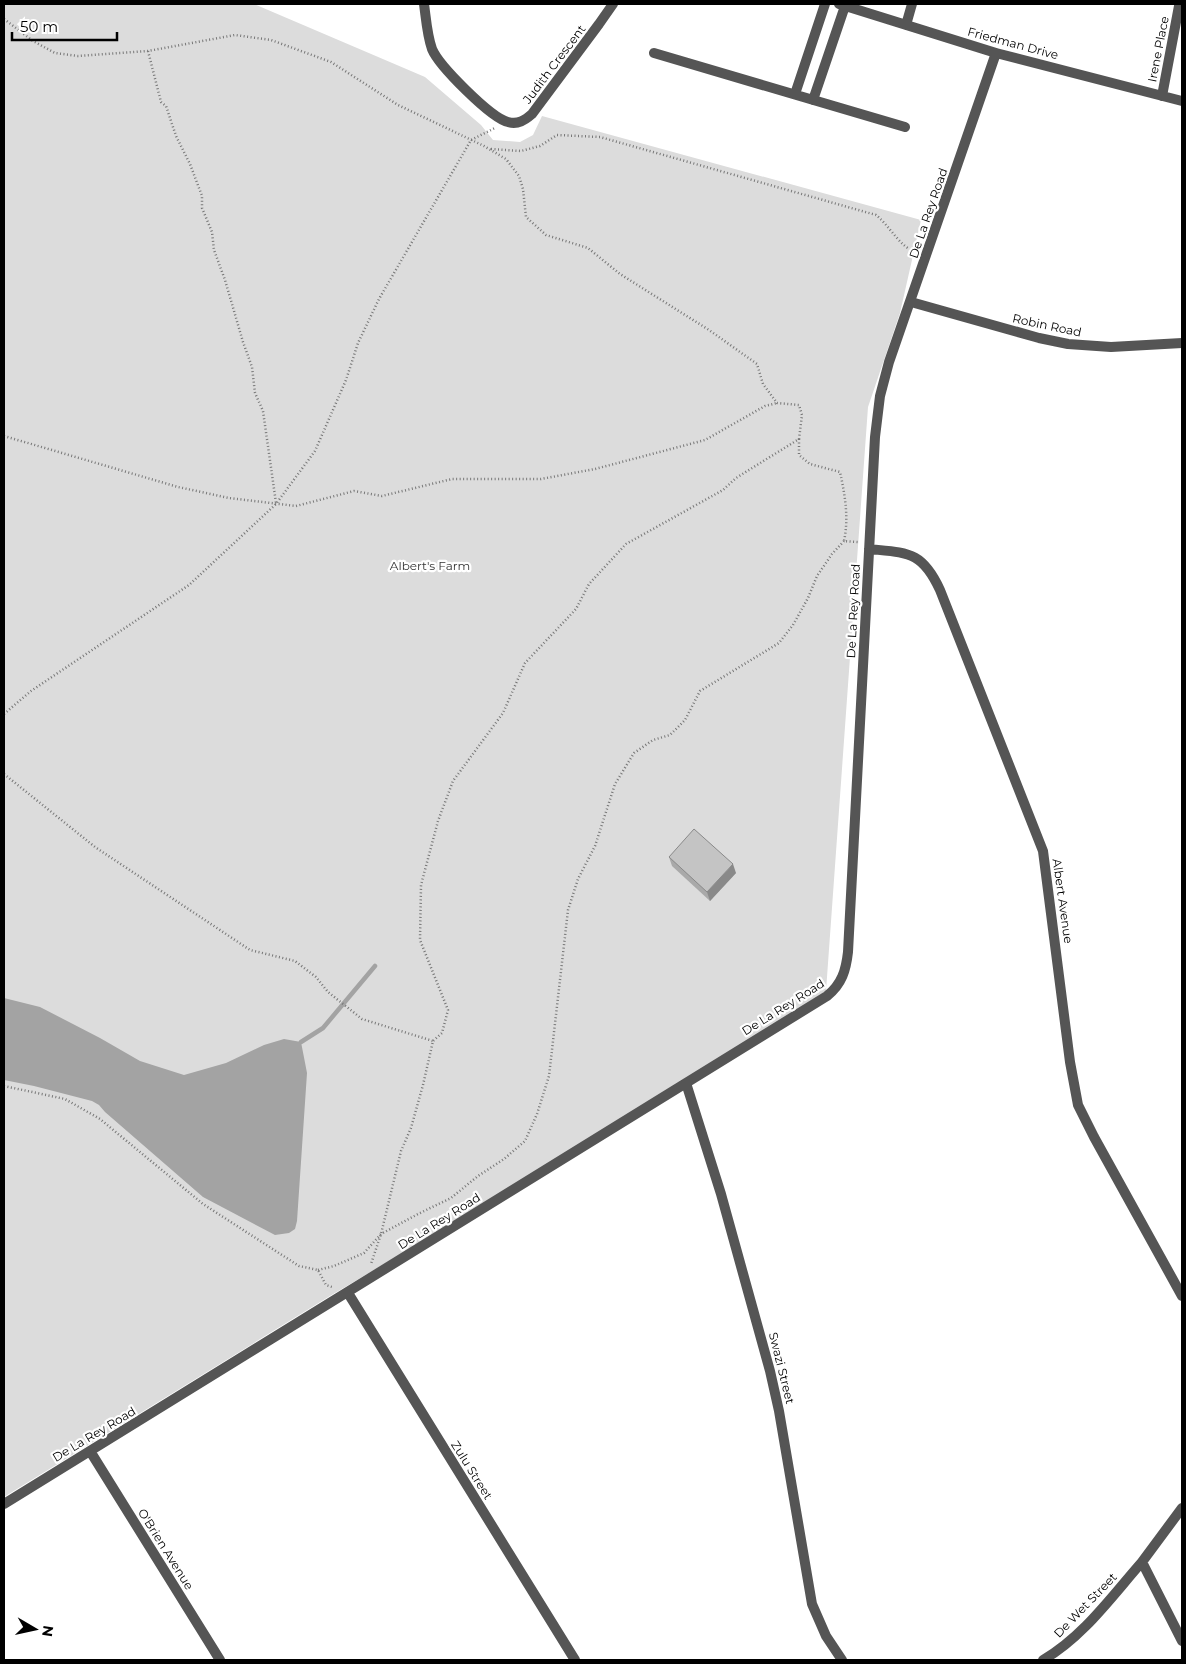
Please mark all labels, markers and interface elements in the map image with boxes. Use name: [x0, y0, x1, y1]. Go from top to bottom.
scale bar: [12, 10, 118, 42]
street label: Irene Place: [1144, 15, 1172, 83]
text: 50 m: [20, 17, 58, 36]
street label: Judith Crescent: [519, 22, 589, 107]
street label: Friedman Drive: [966, 24, 1060, 62]
street label: De La Rey Road: [906, 166, 950, 260]
street label: Robin Road: [1011, 310, 1083, 340]
park label: Albert's Farm: [390, 558, 470, 573]
street label: De La Rey Road: [843, 563, 863, 659]
street label: Albert Avenue: [1050, 858, 1076, 944]
street label: De La Rey Road: [739, 976, 827, 1038]
street label: De La Rey Road: [395, 1190, 483, 1252]
street label: Swazi Street: [766, 1331, 798, 1406]
street label: De La Rey Road: [50, 1403, 138, 1465]
street label: Zulu Street: [448, 1438, 496, 1502]
street label: O'Brien Avenue: [135, 1506, 197, 1592]
street label: De Wet Street: [1050, 1569, 1120, 1641]
north arrow: [10, 1604, 60, 1654]
text: N: [38, 1624, 58, 1638]

